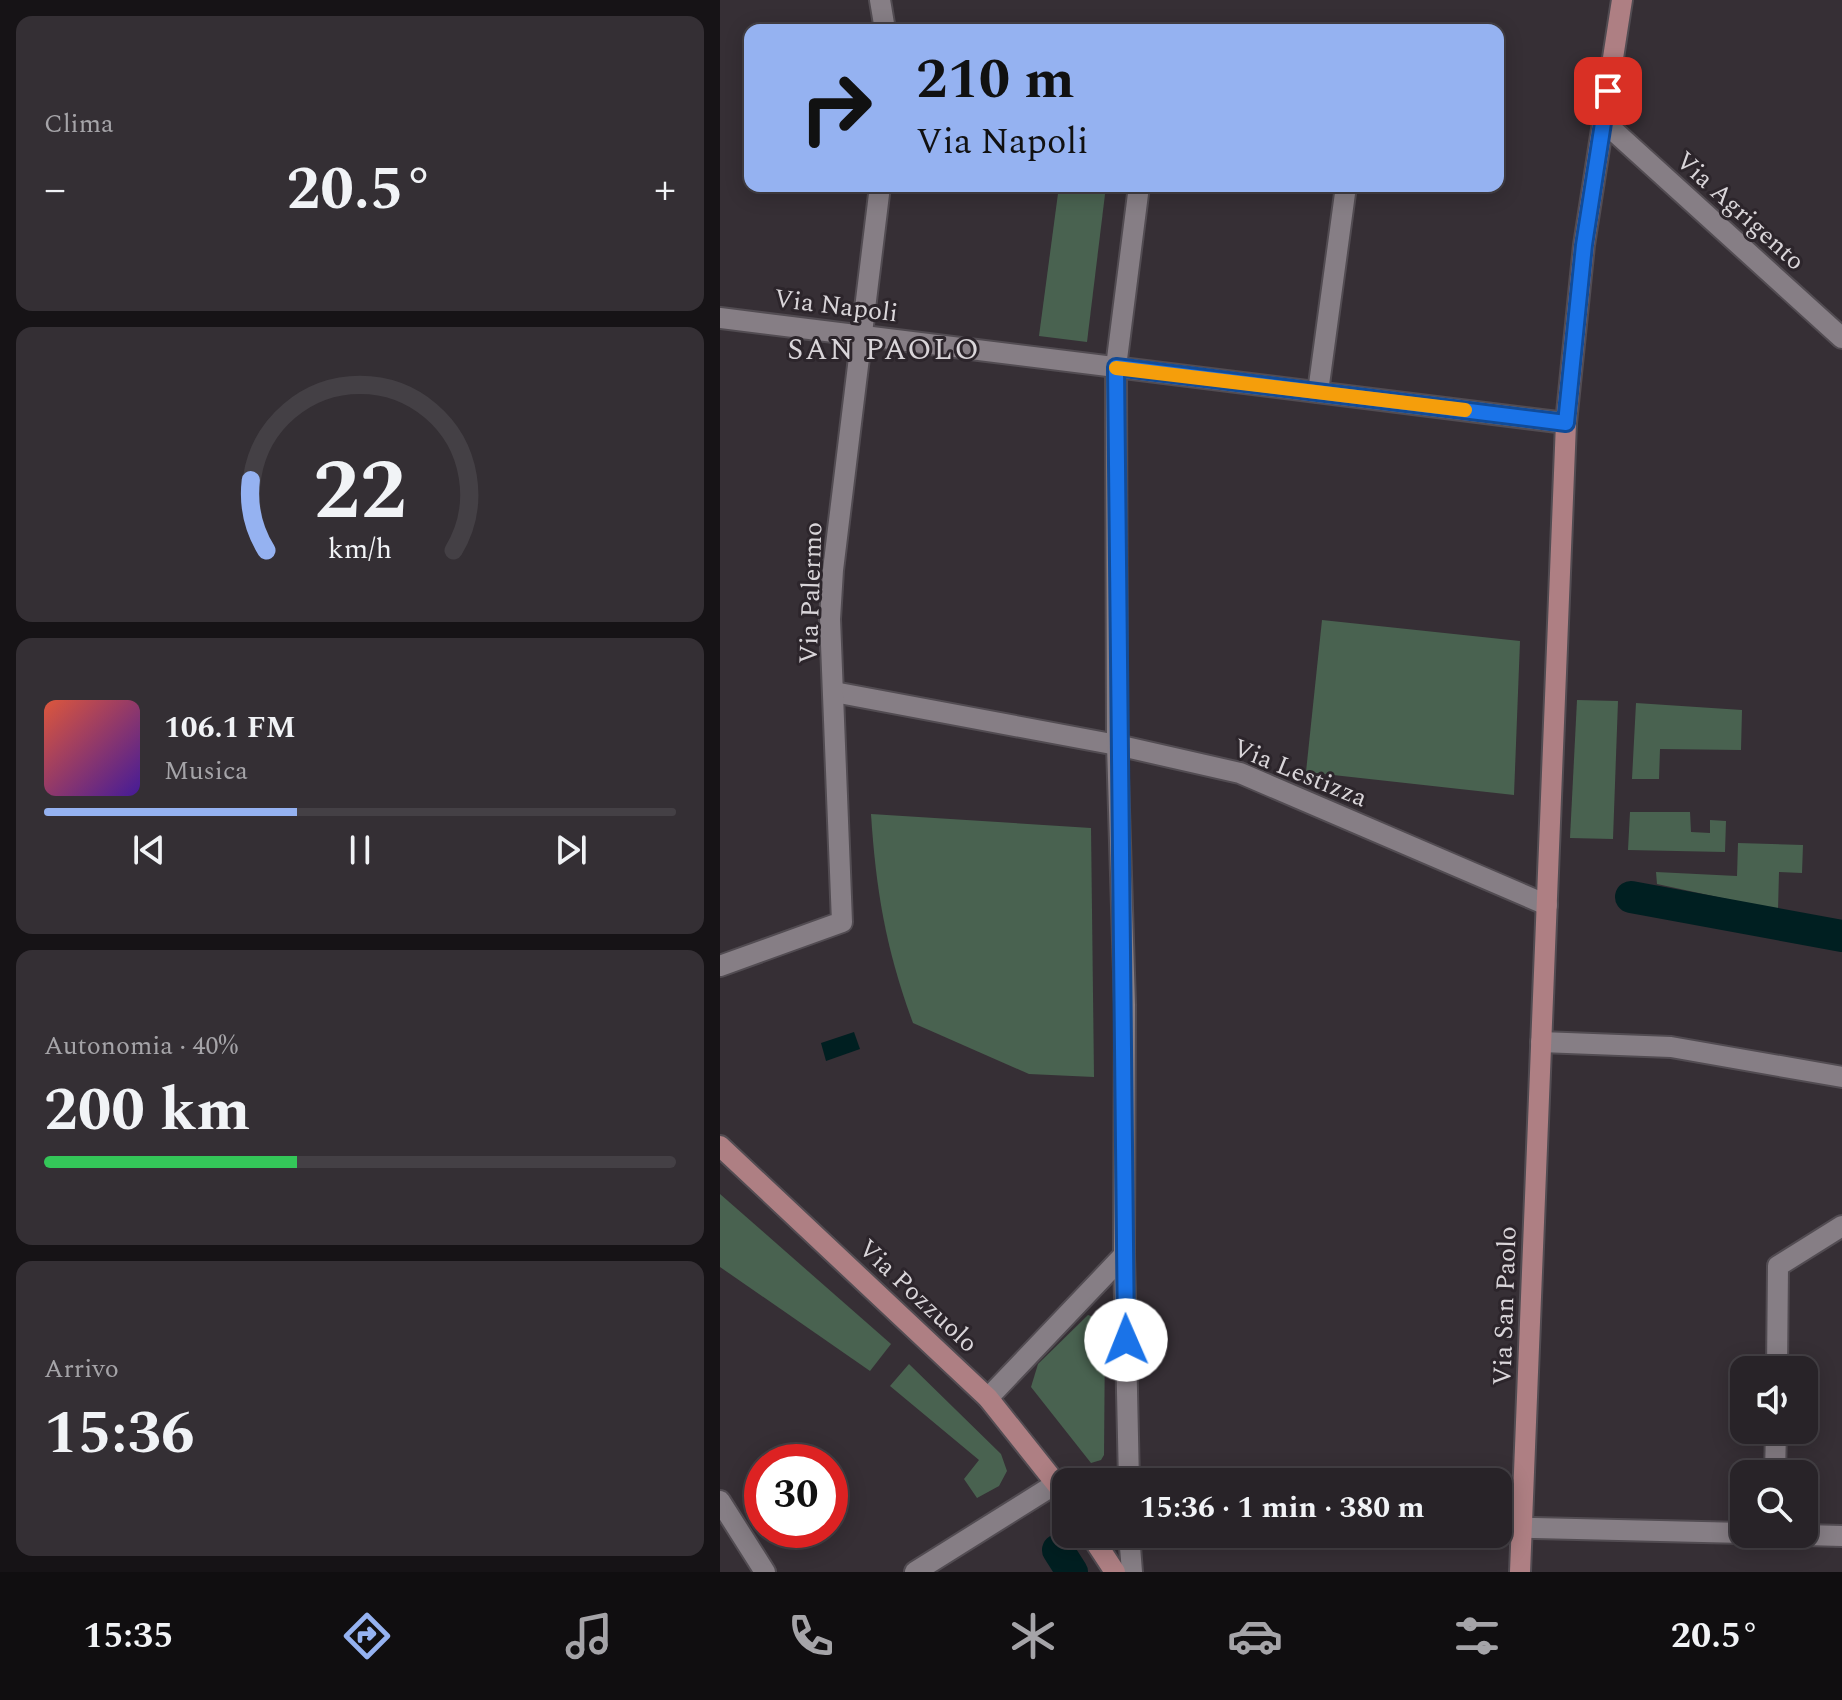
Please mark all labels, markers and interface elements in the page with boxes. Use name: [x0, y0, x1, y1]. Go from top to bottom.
text: 210 m: [916, 38, 1075, 123]
icon: right: [784, 56, 888, 160]
pin: [1574, 57, 1642, 125]
icon: arrive: [1586, 69, 1630, 113]
text: Clima: [44, 104, 114, 144]
text: Via Napoli: [916, 115, 1088, 170]
street label: Via Agrigento: [1666, 142, 1814, 280]
text: 20.5°: [286, 144, 434, 236]
text: −: [44, 156, 66, 223]
text: +: [654, 156, 676, 223]
street label: Via Napoli: [772, 279, 900, 333]
district label: SAN PAOLO: [787, 327, 981, 373]
text: 22: [313, 428, 407, 555]
street label: Via Palermo: [789, 521, 833, 665]
text: km/h: [328, 528, 392, 571]
text: 106.1 FM: [164, 705, 296, 751]
street label: Via Lestizza: [1227, 728, 1373, 818]
text: Musica: [164, 751, 248, 791]
icon: previous: [127, 828, 171, 872]
icon: pause: [338, 828, 382, 872]
icon: next: [549, 828, 593, 872]
text: Autonomia · 40%: [44, 1026, 238, 1066]
text: 200 km: [44, 1065, 250, 1157]
street label: Via San Paolo: [1482, 1225, 1528, 1387]
street label: Via Pozzuolo: [849, 1230, 987, 1362]
position arrow: [1084, 1298, 1168, 1382]
text: Arrivo: [44, 1349, 119, 1389]
map controls: [1730, 1356, 1818, 1548]
button: sound: [1730, 1356, 1818, 1444]
text: 15:36: [44, 1388, 195, 1480]
speed limit sign: 30: [744, 1444, 848, 1548]
button: search: [1730, 1460, 1818, 1548]
text: 15:36 · 1 min · 380 m: [1139, 1485, 1425, 1531]
icon: directions: [339, 1608, 395, 1664]
icon: music: [561, 1608, 617, 1664]
icon: phone: [783, 1608, 839, 1664]
icon: climate: [1005, 1608, 1061, 1664]
icon: car: [1227, 1608, 1283, 1664]
icon: filters: [1449, 1608, 1505, 1664]
text: 15:35: [83, 1609, 173, 1664]
text: 20.5°: [1671, 1609, 1759, 1664]

